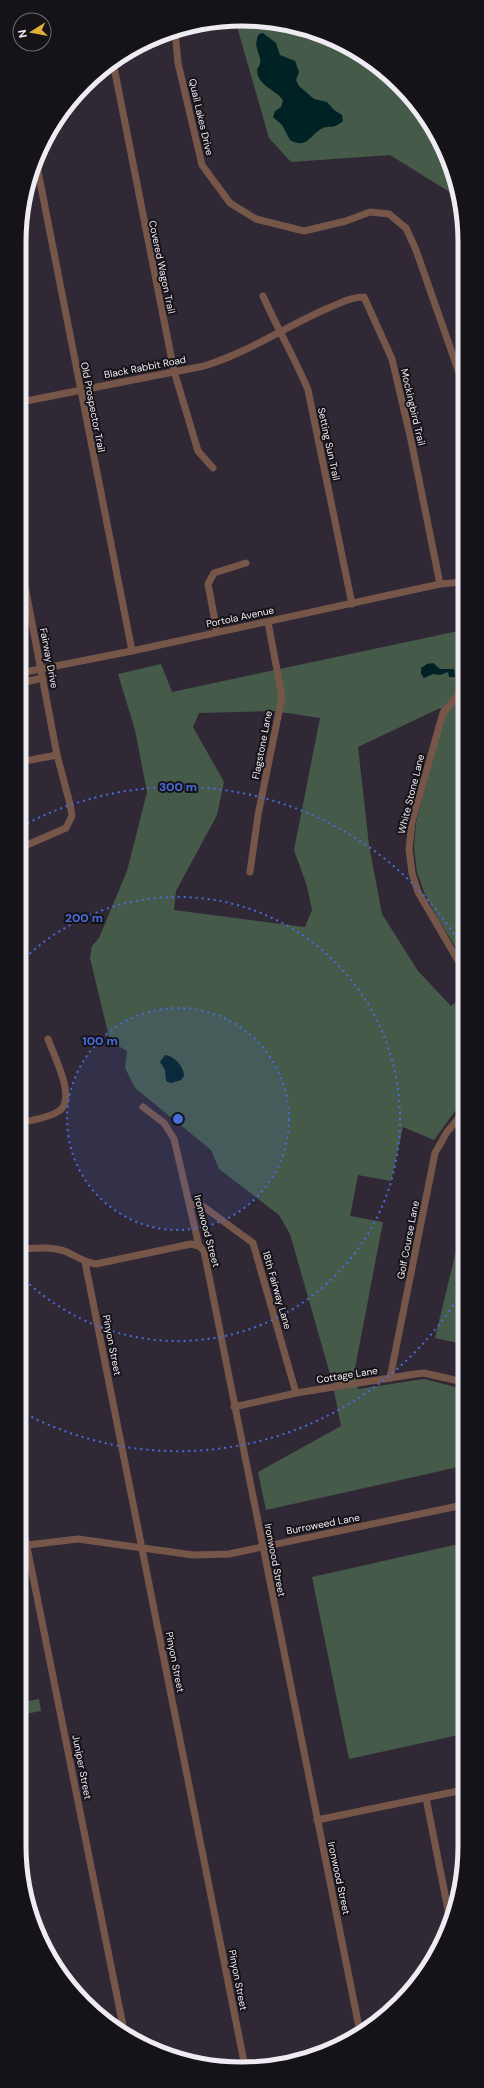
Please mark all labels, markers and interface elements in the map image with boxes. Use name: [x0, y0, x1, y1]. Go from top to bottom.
north arrow: [12, 12, 52, 52]
text: N: [15, 29, 30, 39]
street label: Quail Lakes Drive: [186, 77, 216, 157]
street label: Covered Wagon Trail: [146, 219, 178, 315]
street label: Black Rabbit Road: [103, 353, 187, 381]
street label: Old Prospector Trail: [78, 361, 108, 453]
street label: Mockingbird Trail: [398, 367, 428, 447]
street label: Setting Sun Trail: [315, 406, 343, 482]
street label: Portola Avenue: [205, 603, 275, 631]
street label: Fairway Drive: [37, 627, 61, 690]
street label: Flagstone Lane: [249, 709, 275, 780]
street label: White Stone Lane: [395, 752, 427, 835]
text: 300 m: [159, 779, 197, 795]
text: 200 m: [65, 910, 103, 926]
text: 100 m: [82, 1033, 118, 1049]
centre of rings: [171, 1112, 185, 1126]
street label: Ironwood Street: [191, 1194, 223, 1269]
street label: Golf Course Lane: [394, 1199, 422, 1280]
street label: 18th Fairway Lane: [260, 1249, 295, 1331]
street label: Pinyon Street: [100, 1314, 124, 1377]
street label: Cottage Lane: [315, 1364, 379, 1386]
street label: Burroweed Lane: [285, 1510, 361, 1537]
street label: Ironwood Street: [262, 1522, 288, 1598]
street label: Pinyon Street: [163, 1631, 187, 1694]
street label: Juniper Street: [69, 1734, 95, 1800]
street label: Ironwood Street: [325, 1840, 353, 1916]
street label: Pinyon Street: [226, 1949, 250, 2012]

